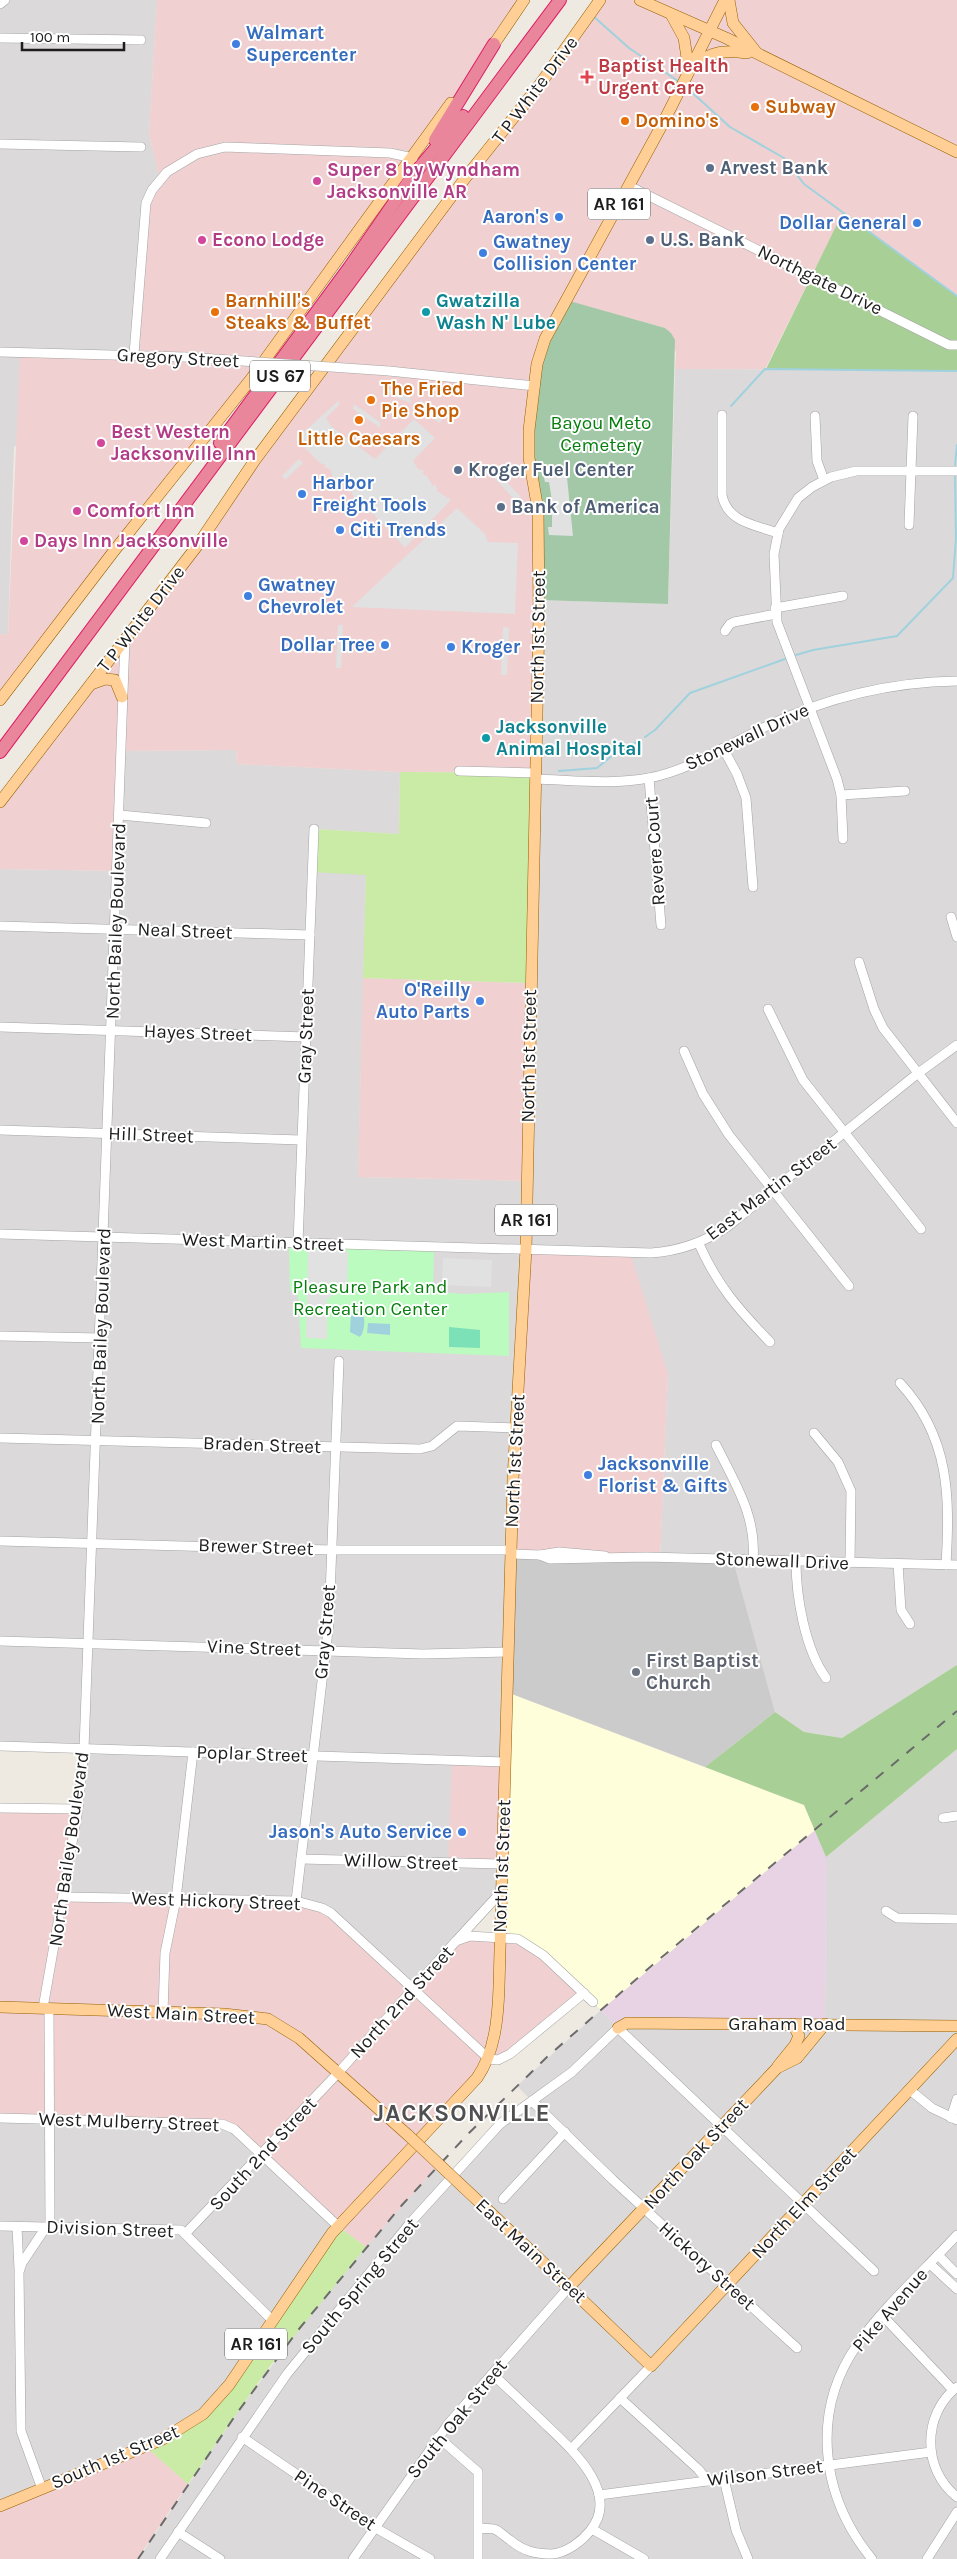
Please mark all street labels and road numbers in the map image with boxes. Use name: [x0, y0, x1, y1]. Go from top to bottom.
street label: T P White Drive: [487, 32, 583, 148]
road number: AR 161: [588, 188, 650, 220]
street label: Northgate Drive: [754, 240, 886, 320]
street label: Gregory Street: [116, 344, 240, 372]
road number: US 67: [250, 361, 310, 392]
street label: T P White Drive: [93, 561, 189, 677]
street label: North 1st Street: [526, 570, 550, 704]
street label: Stonewall Drive: [682, 699, 812, 775]
street label: Revere Court: [640, 796, 670, 906]
street label: North Bailey Boulevard: [102, 822, 130, 1020]
street label: Neal Street: [137, 918, 233, 944]
street label: Gray Street: [293, 988, 319, 1084]
street label: North 1st Street: [517, 989, 541, 1123]
street label: Hayes Street: [143, 1020, 253, 1046]
street label: Hill Street: [108, 1123, 194, 1147]
street label: East Martin Street: [702, 1133, 840, 1245]
road number: AR 161: [495, 1204, 557, 1236]
street label: North Bailey Boulevard: [87, 1227, 115, 1425]
street label: West Martin Street: [182, 1228, 344, 1256]
street label: North 1st Street: [501, 1394, 529, 1528]
street label: Braden Street: [203, 1432, 321, 1458]
street label: Brewer Street: [198, 1534, 314, 1560]
street label: Stonewall Drive: [715, 1548, 849, 1574]
street label: Gray Street: [310, 1584, 340, 1680]
street label: Vine Street: [207, 1635, 301, 1661]
street label: Poplar Street: [196, 1741, 308, 1767]
street label: North Bailey Boulevard: [44, 1750, 94, 1948]
street label: North 1st Street: [489, 1799, 515, 1933]
street label: Willow Street: [344, 1849, 458, 1875]
street label: West Hickory Street: [131, 1887, 301, 1915]
street label: North 2nd Street: [346, 1941, 458, 2063]
street label: West Main Street: [106, 1999, 256, 2029]
street label: Graham Road: [728, 2013, 846, 2035]
street label: South 2nd Street: [205, 2093, 321, 2215]
street label: North Oak Street: [639, 2094, 753, 2214]
street label: West Mulberry Street: [38, 2108, 220, 2136]
street label: North Elm Street: [747, 2143, 861, 2263]
street label: East Main Street: [471, 2194, 591, 2308]
street label: South Spring Street: [297, 2214, 423, 2358]
street label: Division Street: [46, 2216, 174, 2242]
street label: Hickory Street: [654, 2217, 760, 2315]
street label: Pike Avenue: [848, 2264, 932, 2356]
road number: AR 161: [225, 2328, 287, 2360]
street label: South Oak Street: [402, 2355, 512, 2483]
street label: South 1st Street: [48, 2420, 182, 2494]
street label: Wilson Street: [706, 2455, 824, 2491]
street label: Pine Street: [290, 2465, 380, 2535]

